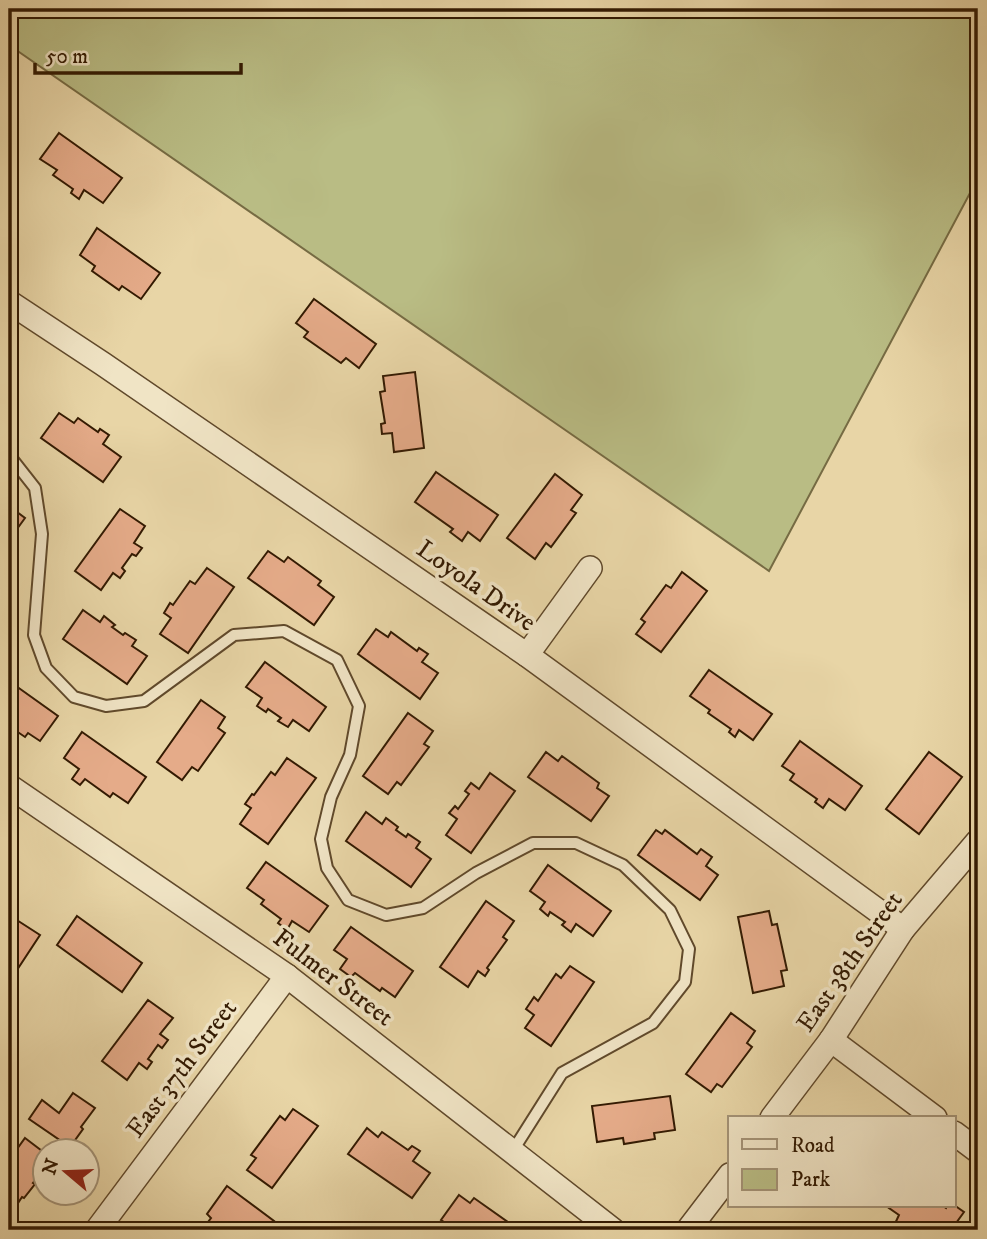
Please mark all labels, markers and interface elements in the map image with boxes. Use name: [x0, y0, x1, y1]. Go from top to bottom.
scale bar: [35, 32, 242, 76]
text: 50 m: [46, 44, 88, 70]
street label: Loyola Drive: [410, 533, 542, 639]
street label: East 38th Street: [790, 885, 910, 1039]
street label: Fulmer Street: [266, 922, 400, 1034]
street label: East 37th Street: [119, 993, 245, 1145]
legend: [728, 1116, 956, 1208]
text: Road: [791, 1133, 835, 1159]
north arrow: [32, 1138, 102, 1208]
text: N: [38, 1155, 65, 1178]
text: Park: [791, 1167, 831, 1193]

